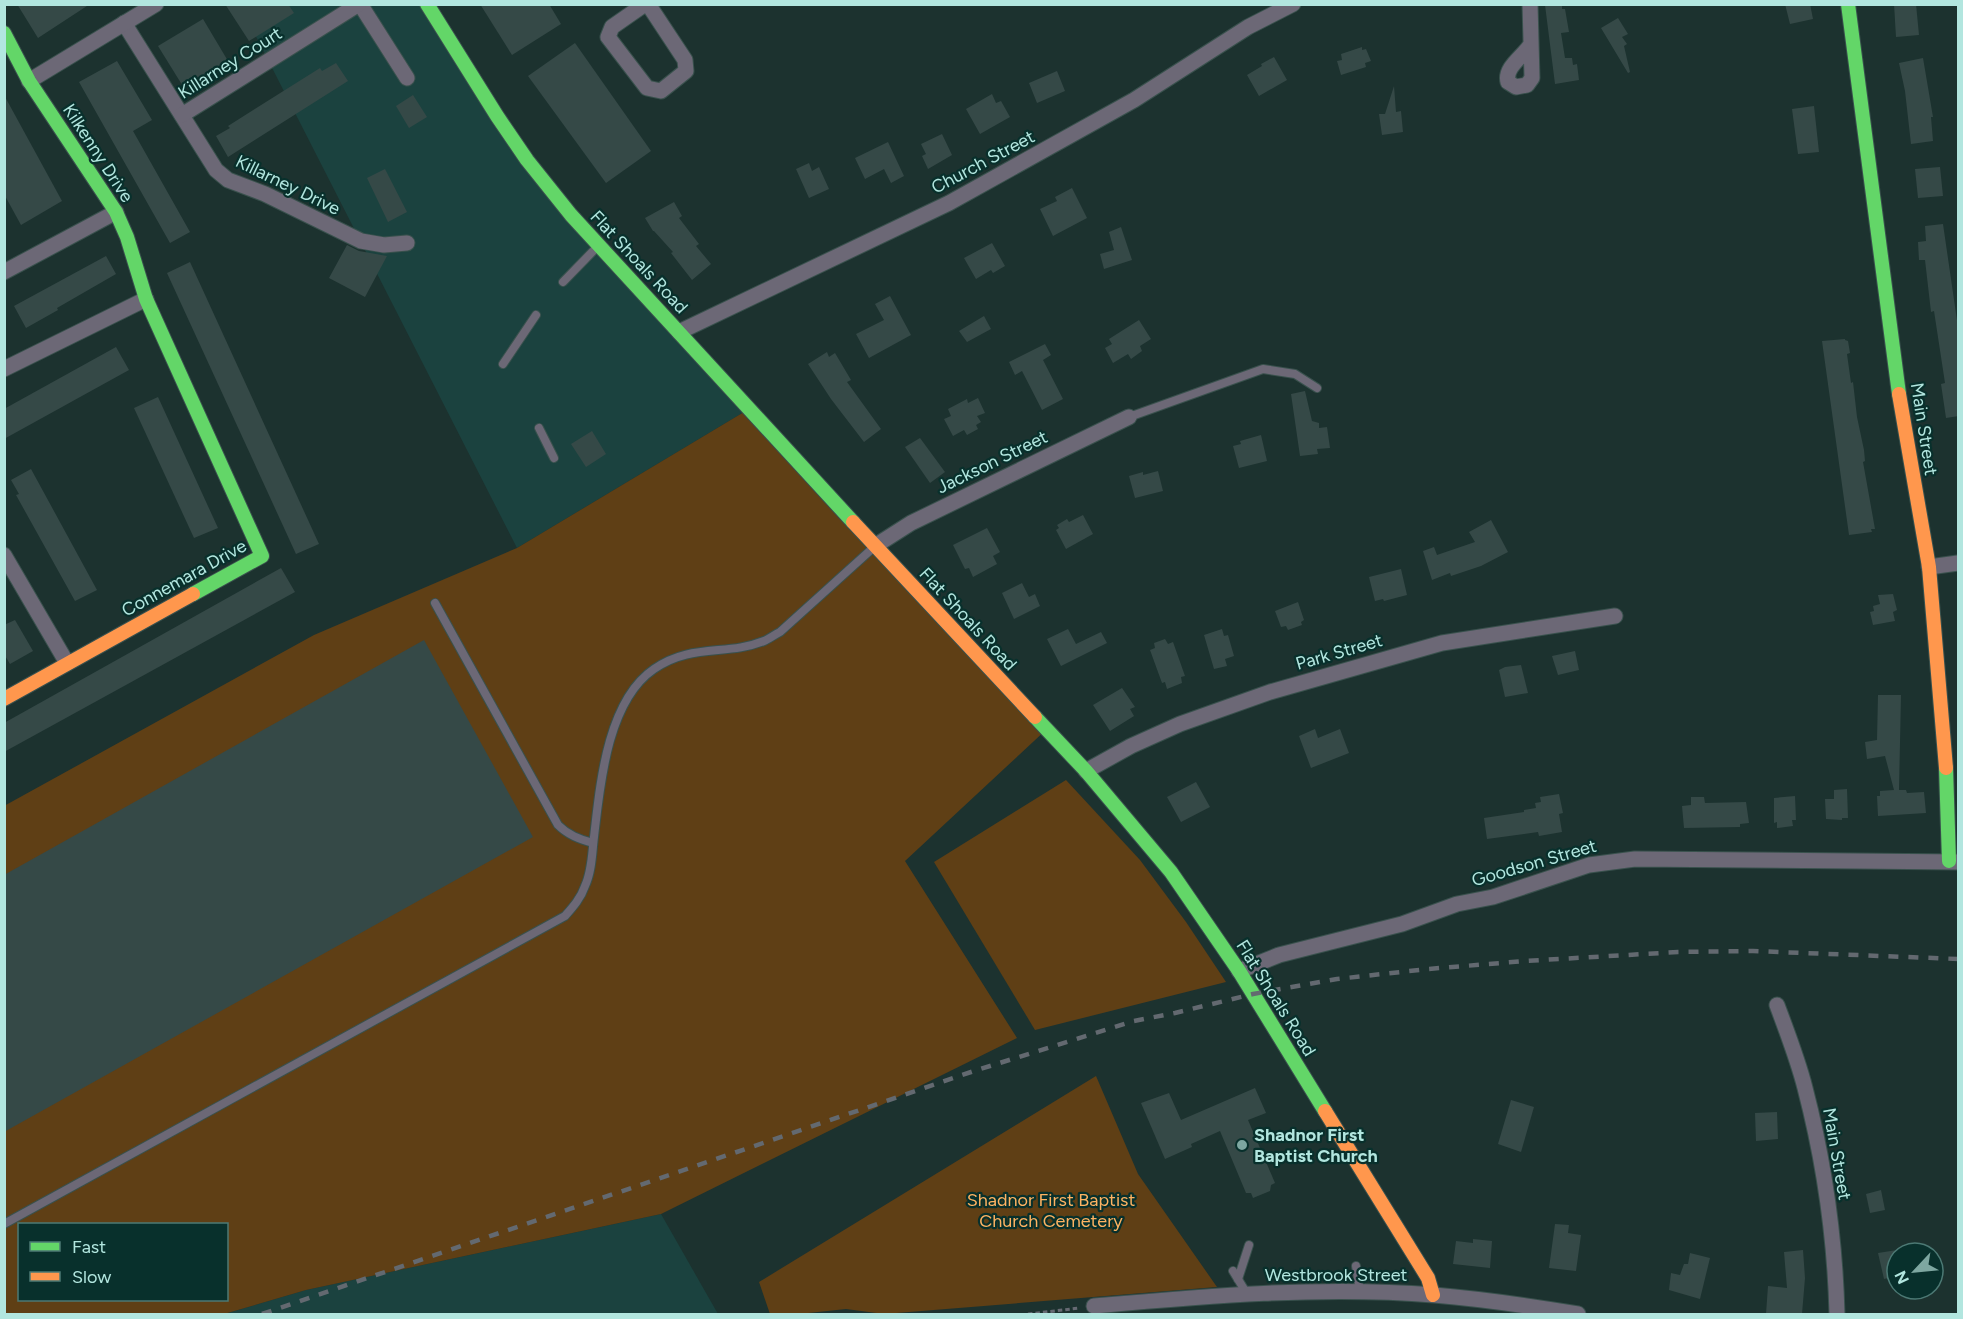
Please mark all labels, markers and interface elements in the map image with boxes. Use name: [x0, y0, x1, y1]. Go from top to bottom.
street label: Killarney Court: [174, 22, 286, 104]
street label: Kilkenny Drive: [58, 100, 138, 207]
street label: Church Street: [928, 125, 1039, 198]
street label: Killarney Drive: [232, 150, 344, 220]
street label: Flat Shoals Road: [586, 206, 692, 318]
street label: Main Street: [1906, 381, 1942, 477]
street label: Jackson Street: [933, 426, 1051, 498]
street label: Connemara Drive: [118, 535, 250, 621]
street label: Flat Shoals Road: [915, 563, 1021, 675]
street label: Park Street: [1293, 629, 1385, 675]
street label: Goodson Street: [1469, 835, 1599, 891]
street label: Flat Shoals Road: [1231, 936, 1321, 1060]
street label: Main Street: [1818, 1106, 1856, 1202]
place label: Shadnor First Baptist Church: [1254, 1124, 1378, 1167]
marker: Shadnor First Baptist Church: [1235, 1138, 1249, 1152]
park label: Shadnor First Baptist Church Cemetery: [967, 1189, 1135, 1232]
legend: [18, 1223, 228, 1301]
text: Fast: [72, 1236, 106, 1258]
north arrow: [1885, 1241, 1945, 1301]
street label: Westbrook Street: [1265, 1264, 1408, 1286]
text: Slow: [72, 1266, 111, 1288]
text: N: [1891, 1268, 1913, 1287]

